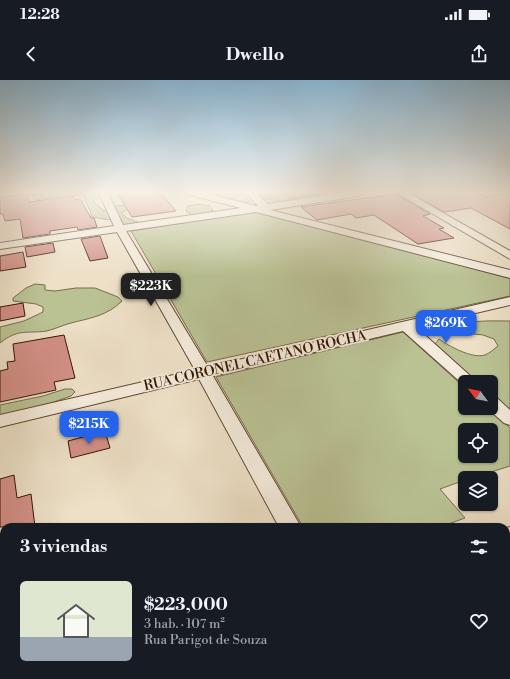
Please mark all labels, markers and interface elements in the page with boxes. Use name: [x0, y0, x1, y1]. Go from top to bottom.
text: 12:28: [20, 5, 60, 24]
icon: back: [20, 43, 42, 65]
text: Dwello: [226, 43, 284, 66]
icon: share: [468, 43, 490, 65]
pin: $223K: [123, 273, 179, 307]
text: $223K: [130, 278, 172, 294]
pin: $269K: [418, 310, 474, 344]
text: $269K: [425, 315, 467, 331]
street label: RUA CORONEL CAETANO ROCHA: [142, 326, 369, 395]
north arrow: [458, 375, 498, 415]
map controls: [458, 375, 498, 511]
pin: $215K: [61, 411, 117, 445]
text: $215K: [69, 416, 109, 432]
button: locate: [458, 423, 498, 463]
button: layers: [458, 471, 498, 511]
text: 3 viviendas: [20, 536, 107, 558]
icon: filters: [468, 536, 490, 558]
text: $223,000: [144, 594, 228, 616]
icon: home: [52, 597, 100, 645]
icon: heart: [468, 610, 490, 632]
text: 3 hab. · 107 m²: [144, 616, 225, 632]
text: Rua Parigot de Souza: [144, 632, 267, 648]

